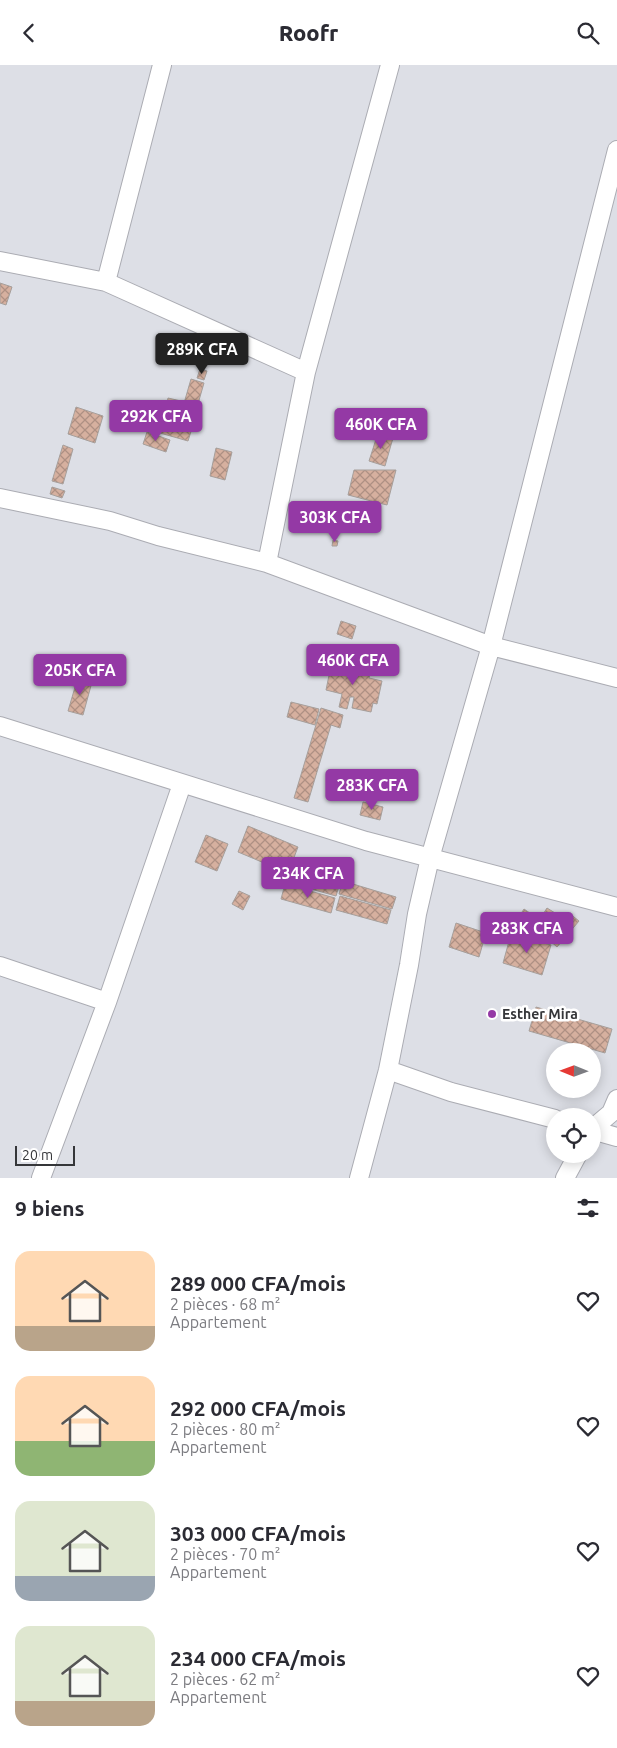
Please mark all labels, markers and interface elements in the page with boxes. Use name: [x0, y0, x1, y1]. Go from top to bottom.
icon: back: [15, 19, 43, 47]
icon: search: [574, 19, 602, 47]
text: Roofr: [279, 20, 338, 45]
pin: 289K CFA: [150, 333, 254, 375]
text: 289K CFA: [166, 340, 238, 358]
pin: 292K CFA: [104, 399, 208, 442]
text: 292K CFA: [120, 407, 192, 425]
pin: 460K CFA: [329, 407, 433, 450]
text: 460K CFA: [345, 415, 417, 433]
pin: 303K CFA: [283, 501, 387, 543]
text: 303K CFA: [299, 508, 371, 526]
pin: 460K CFA: [301, 643, 405, 686]
text: 460K CFA: [317, 651, 389, 669]
pin: 205K CFA: [28, 653, 132, 696]
text: 205K CFA: [44, 661, 116, 679]
pin: 283K CFA: [320, 769, 424, 811]
text: 283K CFA: [336, 776, 408, 794]
pin: 234K CFA: [256, 857, 360, 899]
text: 234K CFA: [272, 864, 344, 882]
pin: 283K CFA: [475, 911, 579, 954]
text: 283K CFA: [491, 919, 563, 937]
place label: Esther Mira: [502, 1006, 578, 1022]
marker: Esther Mira: [486, 1008, 498, 1020]
north arrow: [546, 1043, 601, 1097]
map controls: [546, 1043, 601, 1163]
button: locate: [546, 1108, 601, 1163]
scale bar: [15, 1143, 75, 1166]
text: 20 m: [22, 1147, 53, 1163]
icon: filters: [574, 1194, 602, 1222]
text: 9 biens: [15, 1196, 85, 1220]
icon: home: [55, 1271, 115, 1331]
text: 289 000 CFA/mois: [170, 1271, 346, 1295]
icon: heart: [574, 1287, 602, 1315]
text: 2 pièces · 68 m²: [170, 1295, 280, 1313]
text: Appartement: [170, 1313, 267, 1331]
icon: home: [55, 1396, 115, 1456]
text: 292 000 CFA/mois: [170, 1396, 346, 1420]
icon: heart: [574, 1412, 602, 1440]
text: 2 pièces · 80 m²: [170, 1420, 280, 1438]
text: Appartement: [170, 1438, 267, 1456]
icon: home: [55, 1521, 115, 1581]
text: 303 000 CFA/mois: [170, 1521, 346, 1545]
icon: heart: [574, 1537, 602, 1565]
text: 2 pièces · 70 m²: [170, 1545, 280, 1563]
text: Appartement: [170, 1563, 267, 1581]
icon: home: [55, 1646, 115, 1706]
text: 234 000 CFA/mois: [170, 1646, 346, 1670]
icon: heart: [574, 1662, 602, 1690]
text: 2 pièces · 62 m²: [170, 1670, 280, 1688]
text: Appartement: [170, 1688, 267, 1706]

